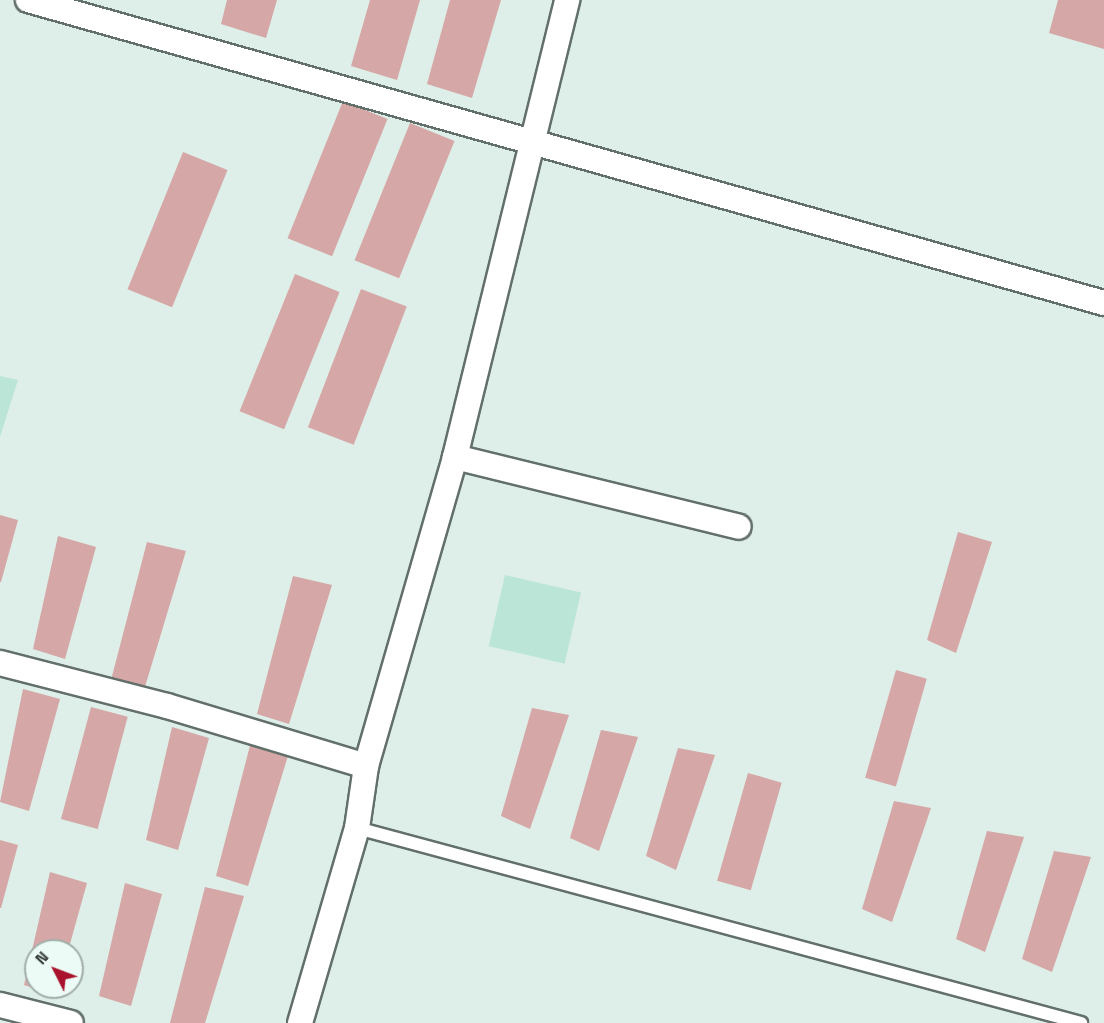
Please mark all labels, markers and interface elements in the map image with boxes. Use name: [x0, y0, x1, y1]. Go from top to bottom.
north arrow: [24, 939, 84, 999]
text: N: [30, 947, 53, 969]

